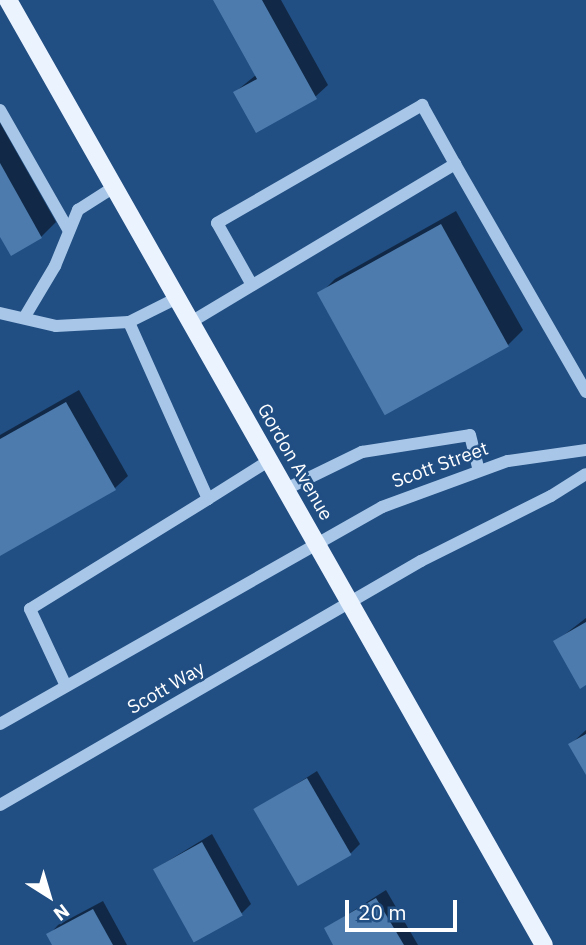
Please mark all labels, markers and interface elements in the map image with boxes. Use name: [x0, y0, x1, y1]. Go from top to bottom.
street label: Gordon Avenue: [252, 400, 338, 524]
street label: Scott Street: [389, 437, 491, 493]
street label: Scott Way: [123, 657, 209, 719]
north arrow: [14, 861, 84, 931]
scale bar: [348, 886, 460, 930]
text: 20 m: [358, 898, 407, 926]
text: N: [49, 899, 74, 926]

